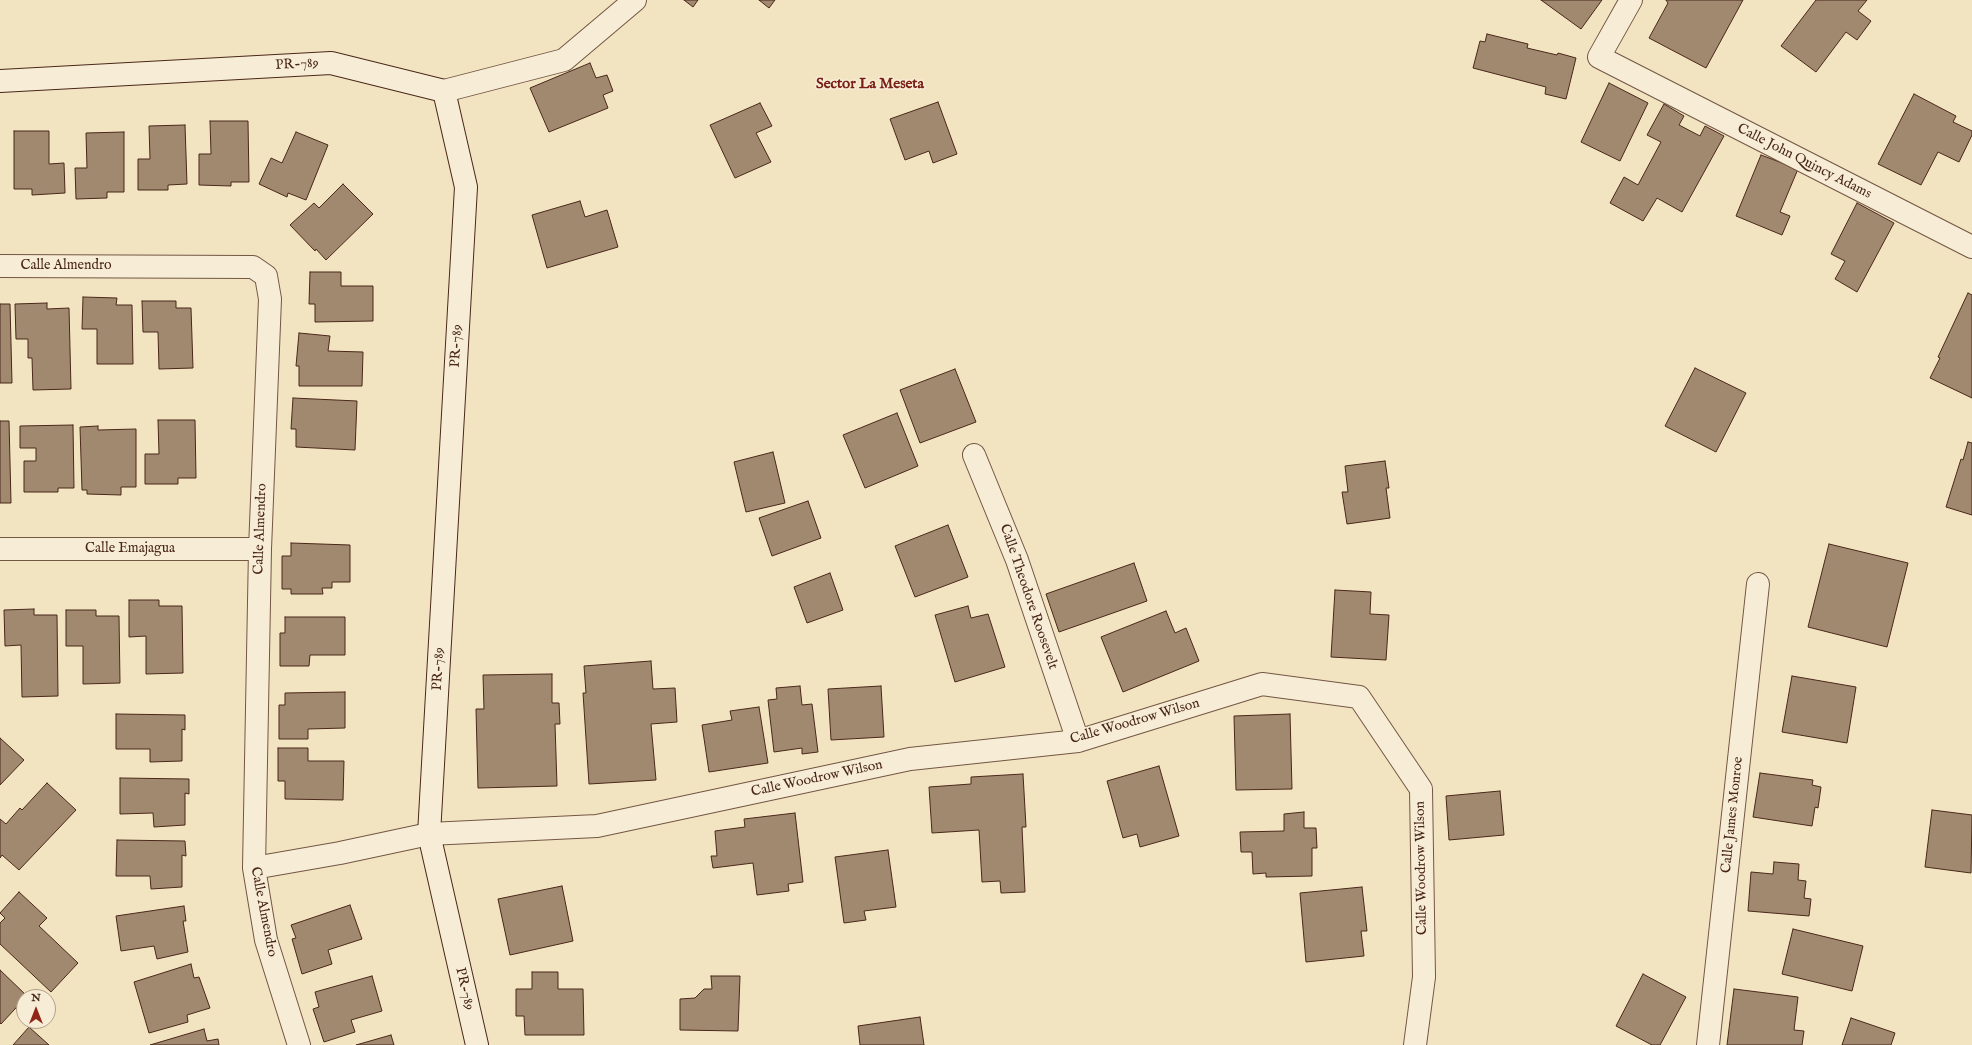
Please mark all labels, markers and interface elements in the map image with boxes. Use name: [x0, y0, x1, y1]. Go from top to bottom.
street label: PR-789: [275, 55, 319, 75]
district label: Sector La Meseta: [816, 76, 924, 94]
street label: Calle John Quincy Adams: [1734, 121, 1874, 203]
street label: Calle Almendro: [20, 258, 112, 274]
street label: PR-789: [447, 324, 467, 368]
street label: Calle Almendro: [251, 483, 271, 575]
street label: Calle Theodore Roosevelt: [995, 522, 1061, 672]
street label: Calle Emajagua: [85, 541, 175, 557]
street label: PR-789: [429, 647, 449, 691]
street label: Calle Woodrow Wilson: [1068, 695, 1202, 749]
street label: Calle James Monroe: [1719, 756, 1747, 874]
street label: Calle Woodrow Wilson: [750, 757, 884, 801]
street label: Calle Woodrow Wilson: [1412, 801, 1432, 935]
street label: Calle Almendro: [246, 866, 280, 958]
street label: PR-789: [451, 966, 477, 1012]
north arrow: [16, 989, 56, 1029]
text: N: [31, 991, 41, 1005]

